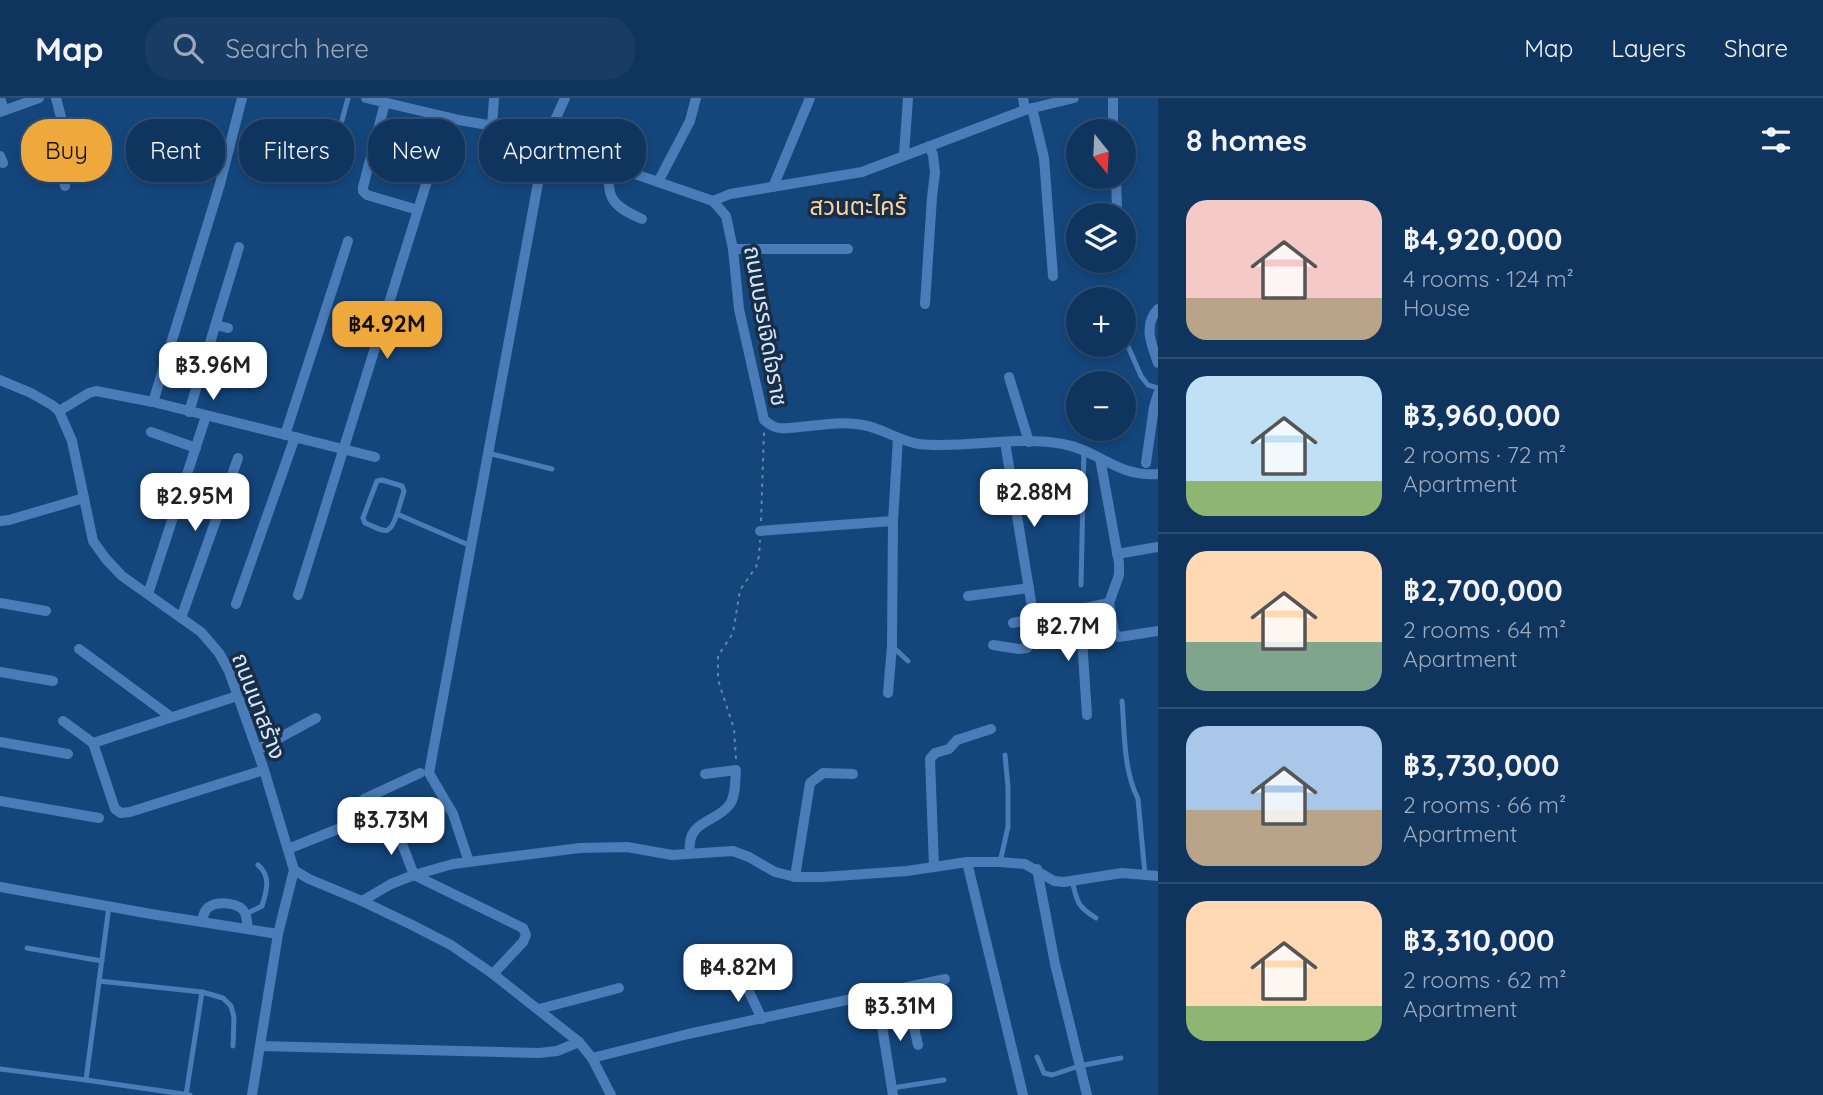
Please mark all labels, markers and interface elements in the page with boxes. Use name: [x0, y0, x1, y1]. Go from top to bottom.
search box: [145, 17, 635, 80]
text: Map: [35, 28, 103, 69]
icon: search: [169, 29, 207, 67]
text: Search here: [225, 32, 369, 65]
text: Map: [1524, 33, 1573, 63]
text: Layers: [1611, 33, 1686, 63]
text: Share: [1724, 33, 1788, 63]
chip: Buy: [21, 119, 112, 182]
chip: Rent: [126, 119, 225, 182]
chip: Filters: [239, 119, 354, 182]
chip: New: [368, 119, 465, 182]
chip: Apartment: [479, 119, 646, 182]
north arrow: [1066, 119, 1136, 189]
map controls: [1066, 119, 1136, 441]
text: 8 homes: [1186, 121, 1307, 159]
icon: filters: [1757, 121, 1795, 159]
district label: สวนตะไคร้: [809, 191, 907, 221]
button: layers: [1066, 203, 1136, 273]
text: ฿4,920,000: [1403, 220, 1562, 258]
icon: home: [1242, 228, 1326, 312]
street label: ถนนบรรเจิดใจราช: [738, 243, 795, 408]
text: 4 rooms · 124 m²: [1403, 264, 1574, 293]
button: +: [1066, 287, 1136, 357]
text: House: [1403, 293, 1470, 322]
pin: ฿4.92M: [330, 302, 444, 361]
text: ฿4.92M: [348, 309, 426, 338]
pin: ฿3.96M: [156, 342, 270, 402]
text: ฿3.96M: [175, 350, 251, 379]
button: −: [1066, 371, 1136, 441]
text: ฿3,960,000: [1403, 396, 1560, 434]
icon: home: [1242, 404, 1326, 488]
text: 2 rooms · 72 m²: [1403, 440, 1566, 469]
text: Apartment: [1403, 469, 1517, 498]
pin: ฿2.88M: [977, 470, 1091, 529]
pin: ฿2.95M: [138, 474, 252, 533]
text: ฿2.88M: [996, 477, 1072, 506]
text: ฿2.95M: [156, 481, 234, 510]
text: ฿2,700,000: [1403, 571, 1563, 609]
icon: home: [1242, 579, 1326, 663]
pin: ฿2.7M: [1019, 603, 1117, 663]
text: ฿2.7M: [1036, 611, 1100, 640]
text: 2 rooms · 64 m²: [1403, 615, 1566, 644]
text: Apartment: [1403, 644, 1517, 673]
street label: ถนนนาสร้าง: [226, 649, 293, 763]
text: ฿3,730,000: [1403, 746, 1559, 784]
icon: home: [1242, 754, 1326, 838]
text: 2 rooms · 66 m²: [1403, 790, 1566, 819]
pin: ฿3.73M: [334, 798, 448, 857]
text: ฿3.73M: [353, 805, 429, 834]
text: Apartment: [1403, 819, 1517, 848]
text: ฿3,310,000: [1403, 921, 1555, 959]
icon: home: [1242, 929, 1326, 1013]
pin: ฿4.82M: [681, 944, 795, 1004]
text: ฿4.82M: [699, 952, 777, 981]
text: 2 rooms · 62 m²: [1403, 965, 1567, 994]
pin: ฿3.31M: [843, 984, 957, 1043]
text: ฿3.31M: [864, 991, 936, 1020]
text: Apartment: [1403, 994, 1517, 1023]

